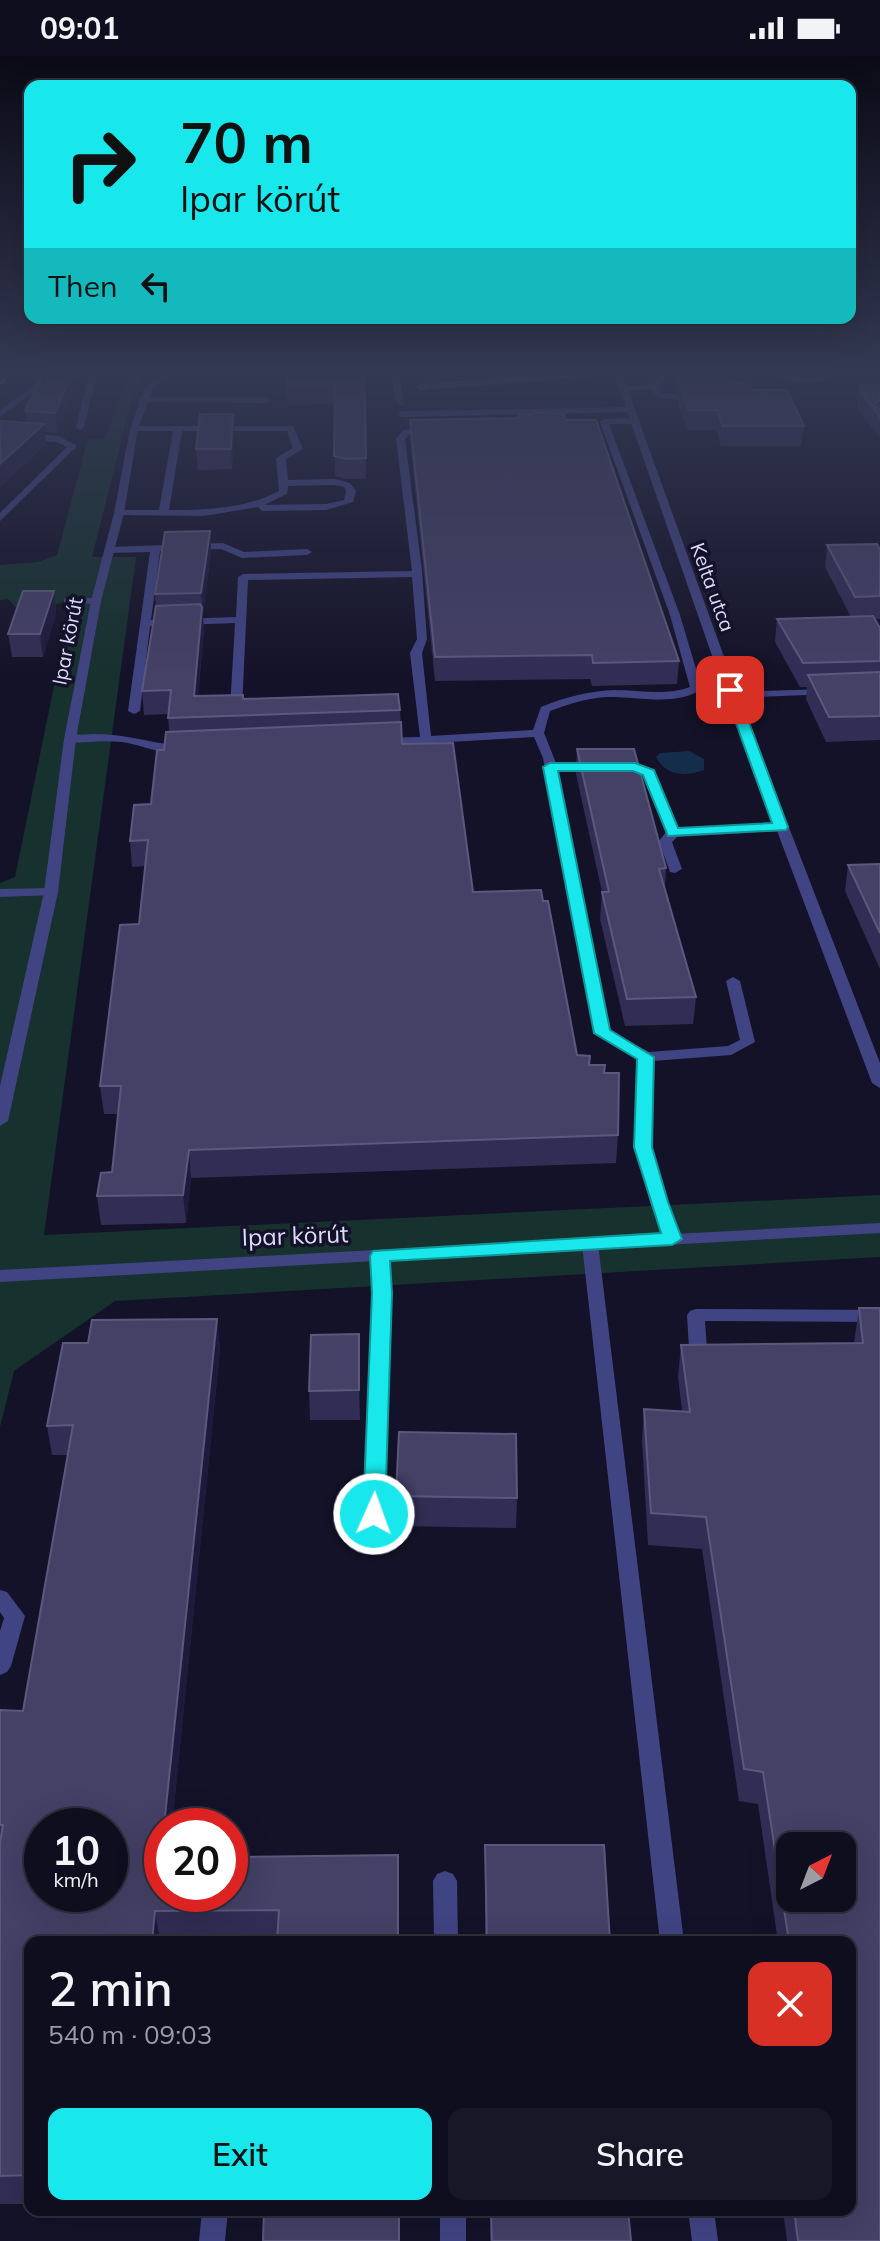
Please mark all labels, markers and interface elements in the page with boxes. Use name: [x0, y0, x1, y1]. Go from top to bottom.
text: 09:01: [40, 9, 119, 47]
text: 70 m: [180, 107, 313, 177]
icon: right: [48, 112, 152, 216]
text: Ipar körút: [180, 176, 340, 221]
icon: left: [134, 264, 178, 308]
text: Then: [48, 267, 118, 305]
street label: Kelta utca: [685, 539, 741, 635]
street label: Ipar körút: [46, 595, 88, 687]
pin: [696, 656, 764, 724]
icon: arrive: [708, 668, 752, 712]
street label: Ipar körút: [241, 1218, 349, 1252]
position arrow: [332, 1472, 416, 1556]
speed limit sign: 20: [144, 1808, 248, 1912]
text: 10: [52, 1825, 100, 1875]
north arrow: [776, 1832, 856, 1912]
map controls: [776, 1832, 856, 1912]
text: km/h: [53, 1867, 99, 1892]
text: 2 min: [48, 1958, 173, 2018]
button: close: [748, 1962, 832, 2046]
text: 540 m · 09:03: [48, 2018, 212, 2051]
button: Exit: [48, 2108, 432, 2200]
button: Share: [448, 2108, 832, 2200]

